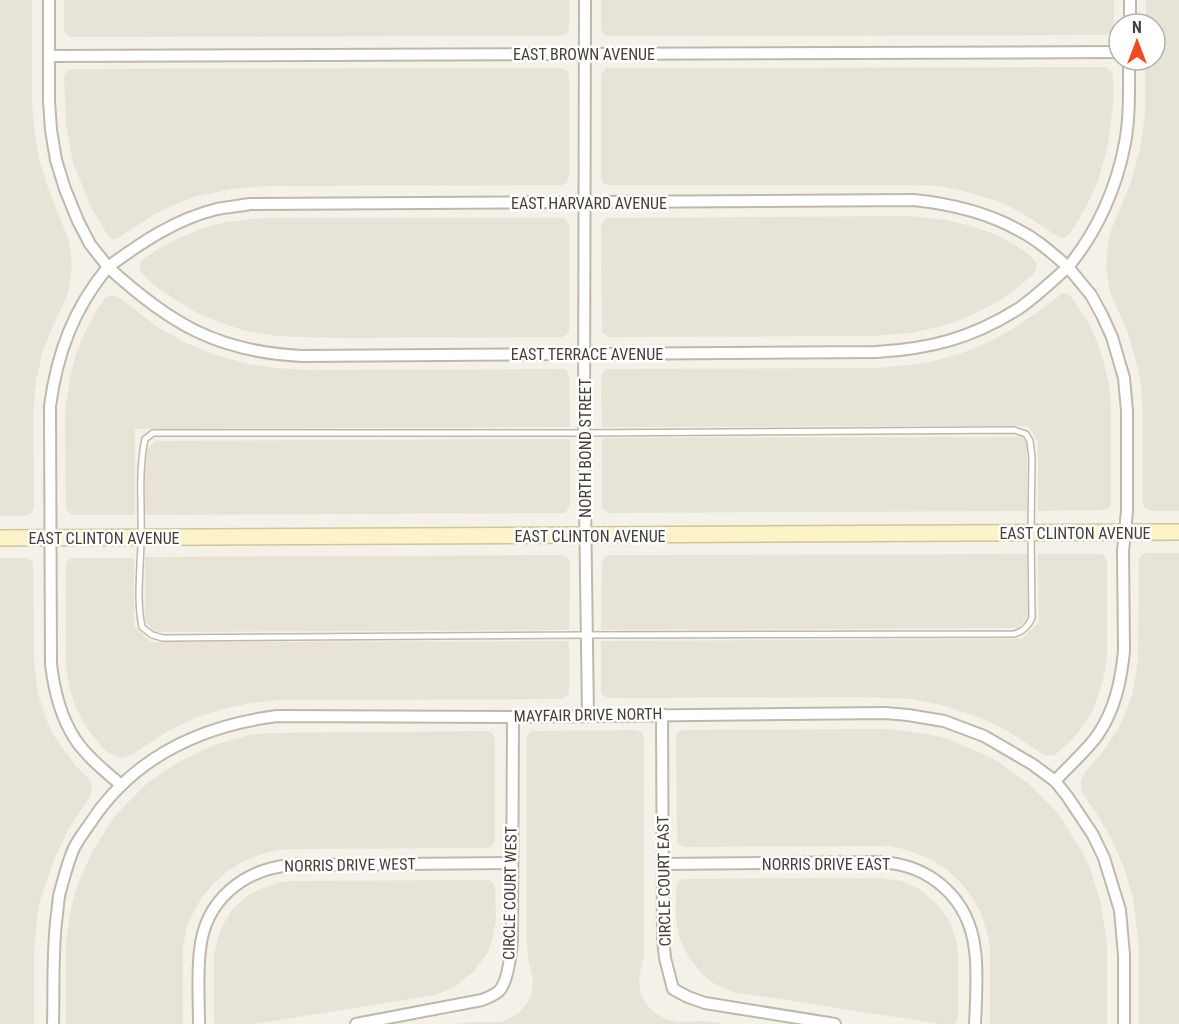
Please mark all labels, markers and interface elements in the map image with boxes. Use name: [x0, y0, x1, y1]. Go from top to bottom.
north arrow: [1107, 12, 1167, 72]
text: N: [1132, 18, 1142, 37]
street label: EAST BROWN AVENUE: [513, 45, 655, 64]
street label: EAST HARVARD AVENUE: [511, 194, 667, 213]
street label: EAST TERRACE AVENUE: [511, 345, 663, 364]
street label: NORTH BOND STREET: [576, 378, 595, 518]
street label: EAST CLINTON AVENUE: [999, 524, 1151, 543]
street label: EAST CLINTON AVENUE: [514, 527, 666, 546]
street label: EAST CLINTON AVENUE: [28, 529, 180, 548]
street label: MAYFAIR DRIVE NORTH: [513, 704, 663, 726]
street label: CIRCLE COURT EAST: [653, 815, 675, 947]
street label: CIRCLE COURT WEST: [499, 826, 521, 960]
street label: NORRIS DRIVE WEST: [284, 854, 416, 876]
street label: NORRIS DRIVE EAST: [762, 855, 890, 874]

